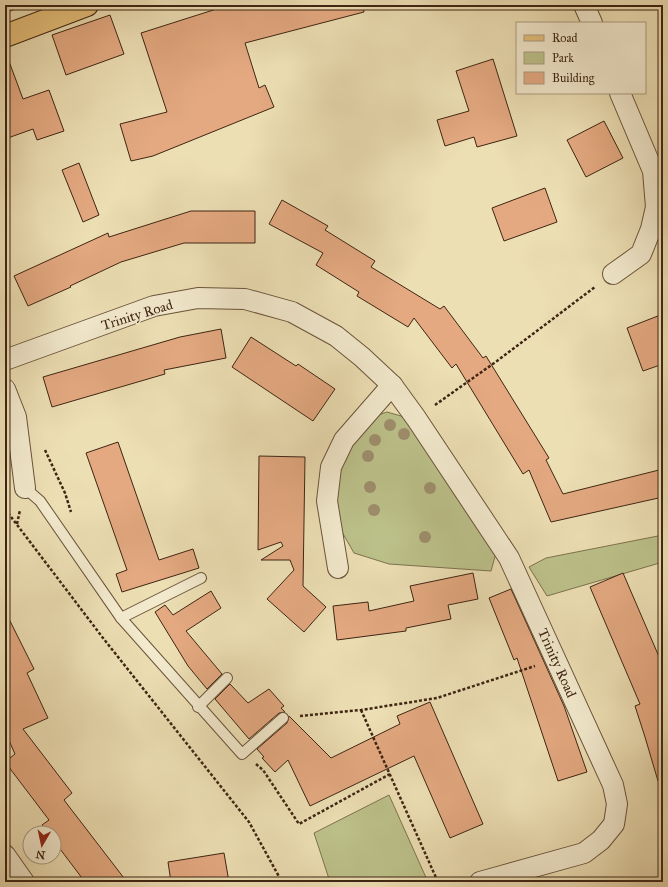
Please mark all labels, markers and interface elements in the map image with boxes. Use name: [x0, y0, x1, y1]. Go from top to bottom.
legend: [516, 22, 646, 94]
text: Road: [552, 31, 578, 45]
text: Park: [552, 51, 574, 65]
text: Building: [552, 71, 595, 86]
street label: Trinity Road: [99, 296, 175, 334]
street label: Trinity Road: [534, 626, 580, 700]
north arrow: [22, 825, 62, 865]
text: N: [34, 847, 46, 862]

